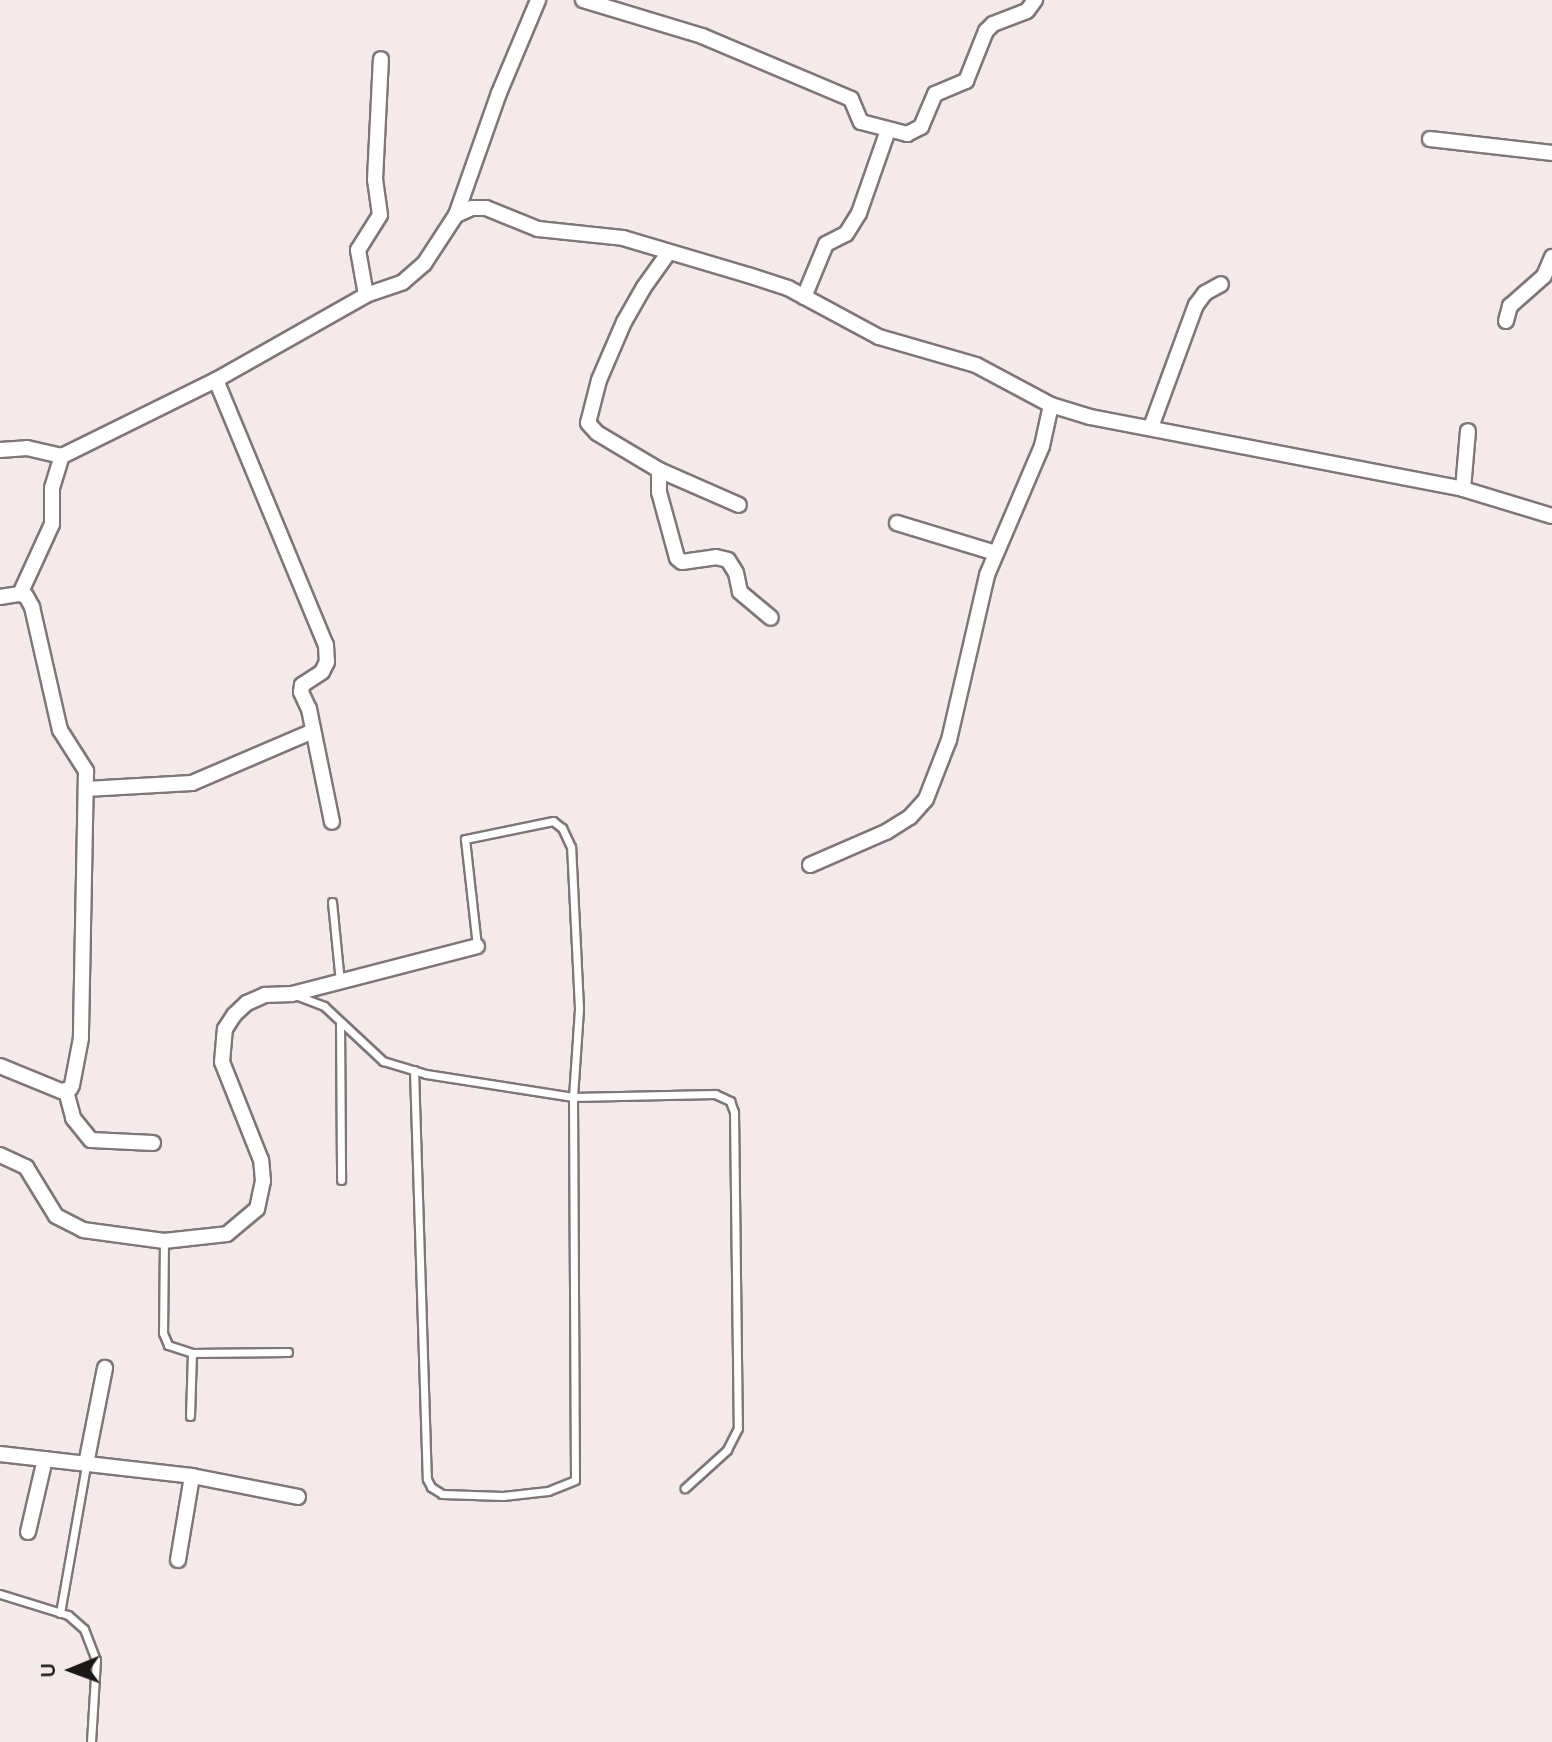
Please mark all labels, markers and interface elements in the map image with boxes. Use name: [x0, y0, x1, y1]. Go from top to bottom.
north arrow: [32, 1630, 112, 1710]
text: U: [35, 1663, 61, 1678]

